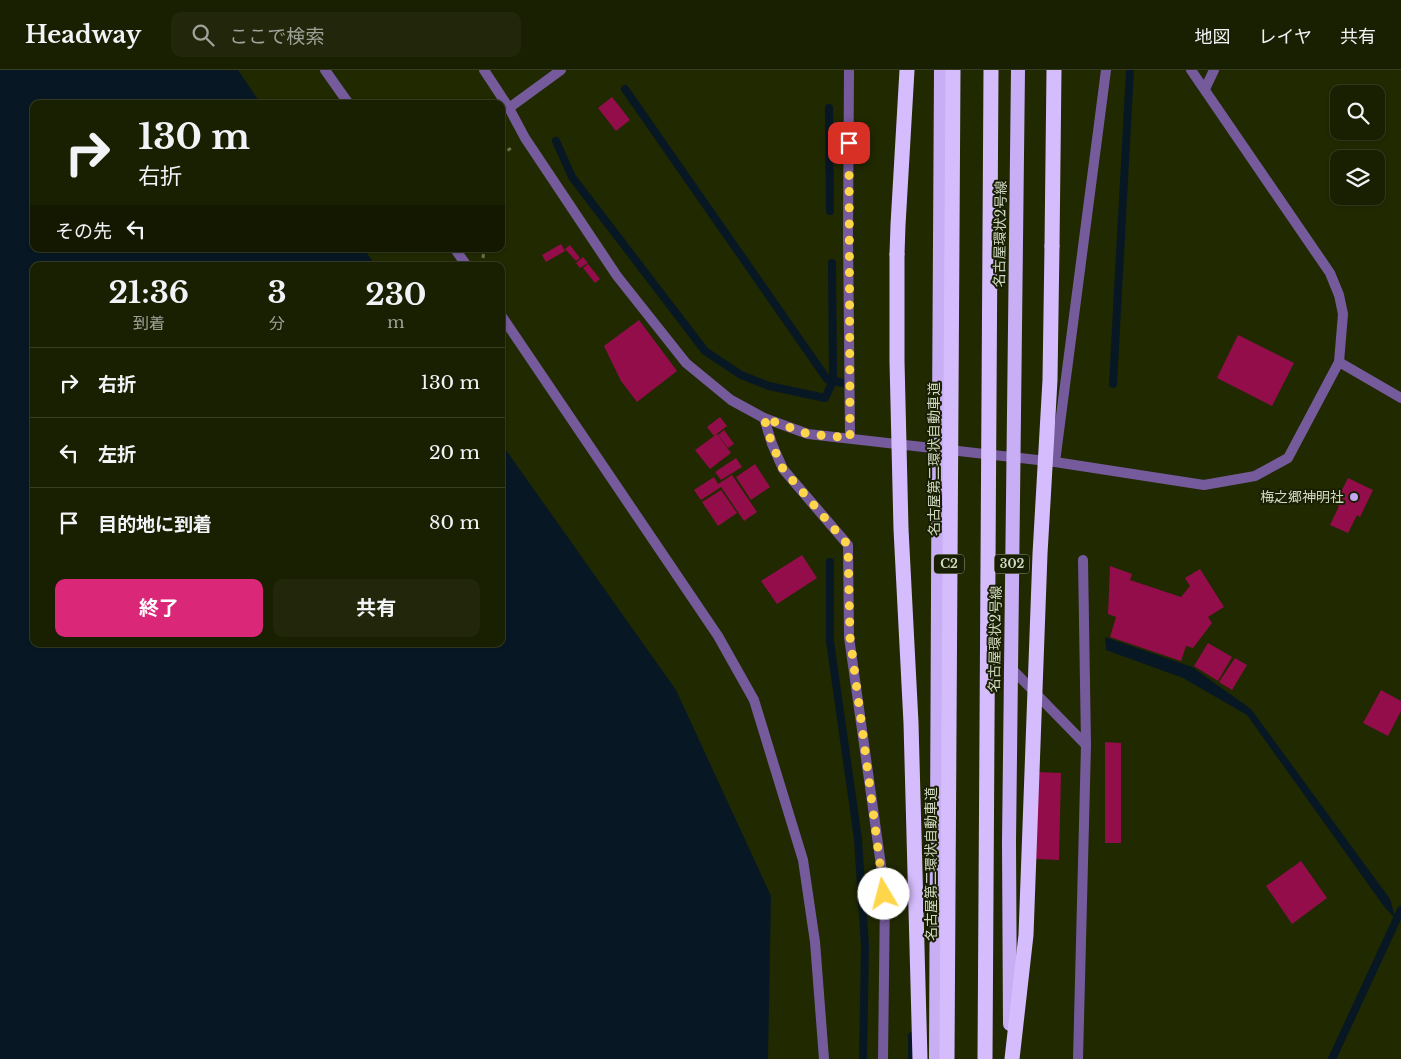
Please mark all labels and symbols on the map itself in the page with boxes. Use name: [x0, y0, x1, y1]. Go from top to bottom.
pin: [828, 122, 870, 164]
street label: 名古屋環状2号線: [990, 181, 1010, 287]
street label: 名古屋第二環状自動車道: [925, 382, 943, 536]
place label: 梅之郷神明社: [1260, 488, 1344, 506]
marker: 梅之郷神明社: [1348, 491, 1360, 503]
road number: C2: [934, 554, 964, 574]
road number: 302: [994, 554, 1030, 574]
street label: 名古屋環状2号線: [985, 586, 1005, 692]
street label: 名古屋第二環状自動車道: [922, 787, 940, 941]
position arrow: [857, 867, 909, 919]

